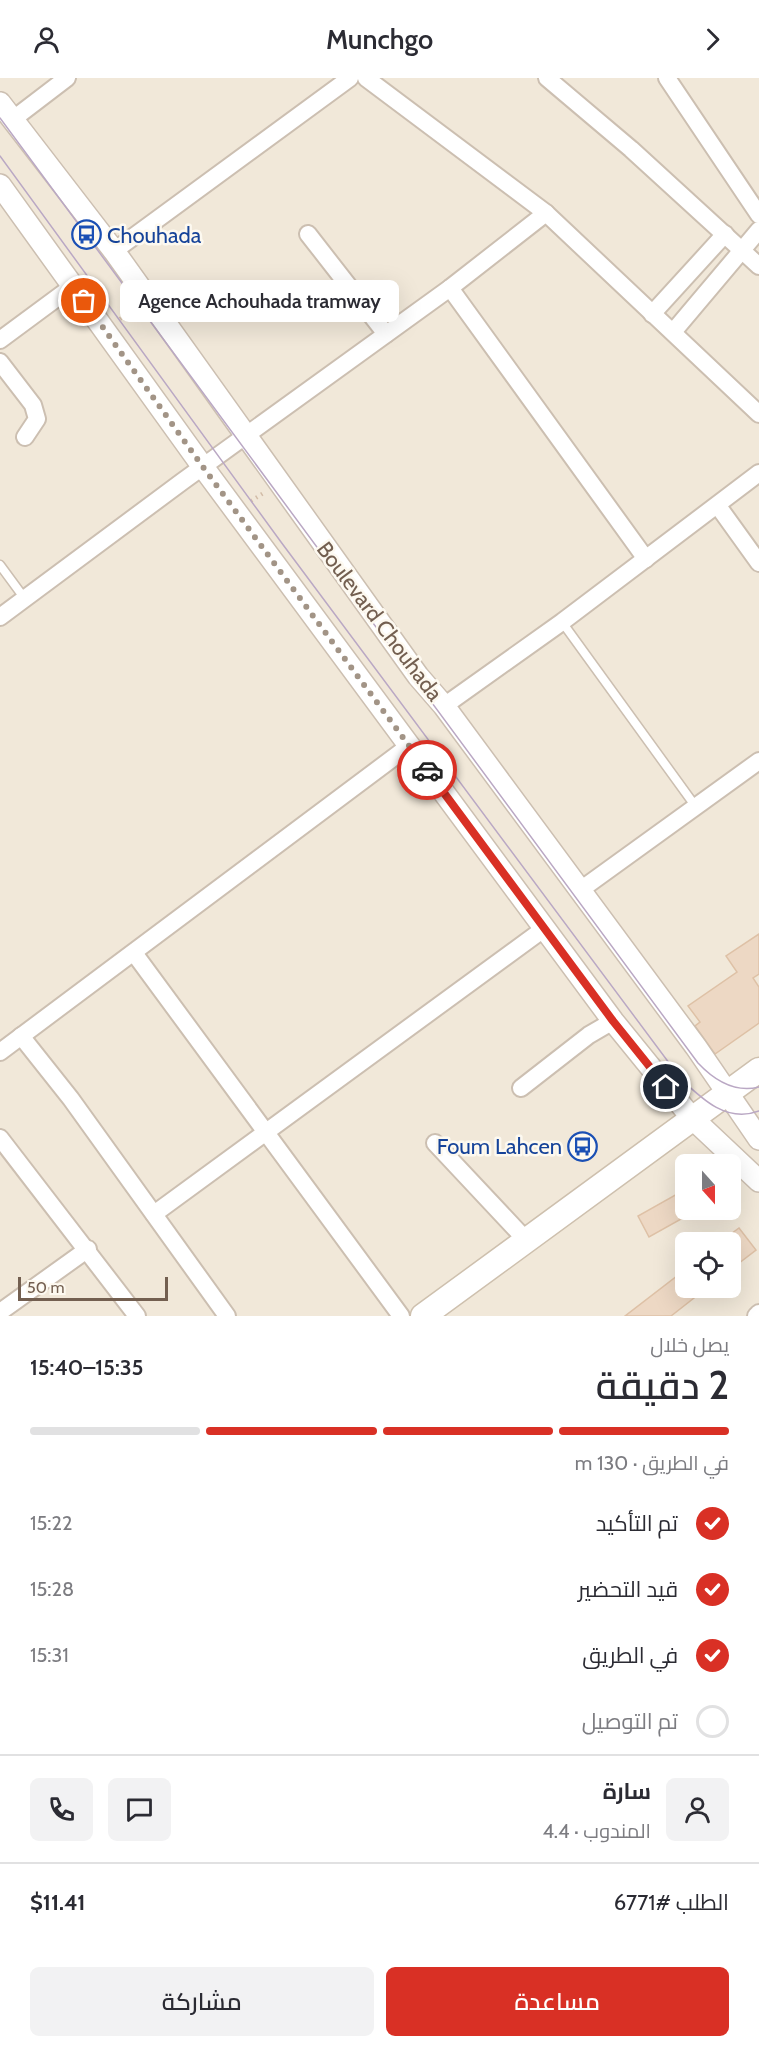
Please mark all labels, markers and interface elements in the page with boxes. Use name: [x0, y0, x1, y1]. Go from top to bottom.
icon: person: [30, 23, 63, 56]
text: Munchgo: [326, 23, 433, 56]
icon: forward: [696, 23, 729, 56]
bus stop icon: Chouhada: [70, 219, 102, 251]
place label: Chouhada: [107, 222, 202, 249]
pin: [58, 275, 109, 326]
callout: Agence Achouhada tramway: [120, 280, 399, 322]
icon: bag: [67, 284, 100, 317]
text: Agence Achouhada tramway: [138, 289, 381, 313]
street label: Boulevard Chouhada: [311, 536, 449, 707]
courier: [397, 740, 457, 800]
icon: car: [411, 754, 444, 787]
pin: [640, 1061, 691, 1112]
icon: home: [649, 1070, 682, 1103]
bus stop icon: Foum Lahcen: [567, 1130, 599, 1162]
place label: Foum Lahcen: [437, 1133, 562, 1160]
north arrow: [675, 1154, 741, 1220]
map controls: [675, 1154, 741, 1298]
button: locate: [675, 1232, 741, 1298]
scale bar: [18, 1274, 168, 1302]
text: 50 m: [27, 1278, 64, 1297]
text: يصل خلال: [650, 1333, 729, 1357]
text: 15:35–15:40: [30, 1354, 143, 1381]
text: 2 دقيقة: [596, 1361, 729, 1409]
text: في الطريق · 130 m: [575, 1451, 729, 1475]
icon: check: [696, 1507, 729, 1540]
text: تم التأكيد: [596, 1510, 678, 1537]
text: 15:22: [30, 1511, 72, 1535]
icon: check: [696, 1573, 729, 1606]
text: قيد التحضير: [578, 1576, 678, 1603]
text: 15:28: [30, 1577, 74, 1601]
icon: check: [696, 1639, 729, 1672]
text: في الطريق: [582, 1642, 678, 1669]
text: 15:31: [30, 1643, 69, 1667]
text: تم التوصيل: [582, 1708, 678, 1735]
button: phone: [30, 1778, 93, 1841]
button: chat: [108, 1778, 171, 1841]
text: سارة: [603, 1778, 651, 1805]
button: person: [666, 1778, 729, 1841]
text: المندوب · 4.4: [543, 1819, 651, 1843]
text: $11.41: [30, 1889, 85, 1916]
text: الطلب #6771: [614, 1889, 729, 1916]
button: مشاركة: [30, 1967, 374, 2036]
button: مساعدة: [386, 1967, 729, 2036]

